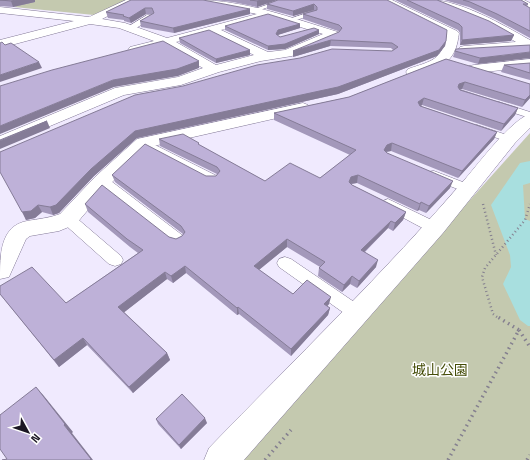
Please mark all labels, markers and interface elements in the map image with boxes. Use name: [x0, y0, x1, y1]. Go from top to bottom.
park label: 城山公園: [412, 361, 468, 379]
north arrow: [8, 412, 48, 452]
text: N: [28, 431, 43, 446]

